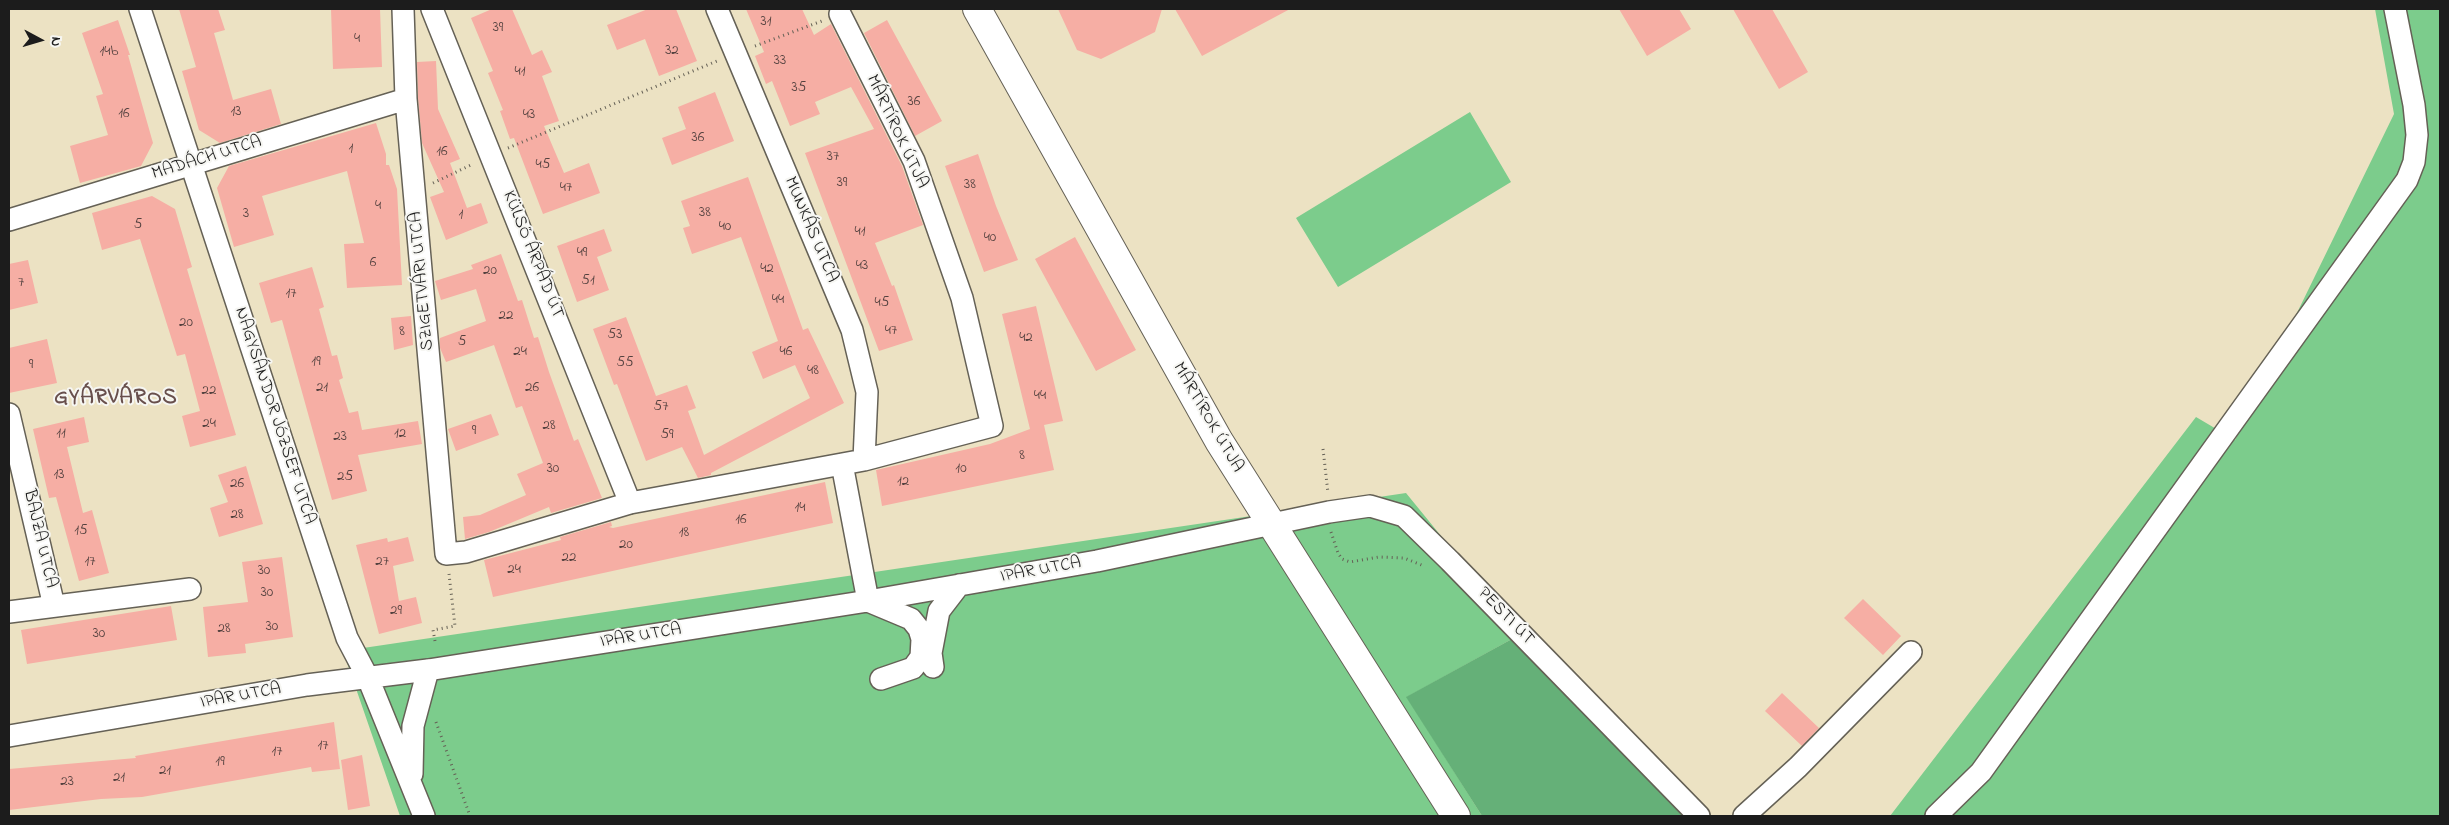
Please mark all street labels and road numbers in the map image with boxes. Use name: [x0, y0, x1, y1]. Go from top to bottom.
street label: MÁRTÍROK ÚTJA: [860, 72, 932, 192]
street label: MADÁCH UTCA: [149, 132, 265, 186]
street label: MUNKÁS UTCA: [778, 174, 842, 286]
street label: KÜLSŐ ÁRPÁD ÚT: [497, 188, 567, 322]
street label: SZIGETVÁRI UTCA: [406, 211, 440, 351]
street label: NAGYSÁNDOR JÓZSEF UTCA: [229, 305, 319, 527]
street label: MÁRTÍROK ÚTJA: [1167, 359, 1247, 477]
street label: BAJZA UTCA: [17, 488, 61, 590]
street label: IPAR UTCA: [999, 553, 1083, 589]
street label: PESTI ÚT: [1472, 583, 1538, 651]
street label: IPAR UTCA: [599, 620, 683, 654]
street label: IPAR UTCA: [199, 679, 283, 715]

